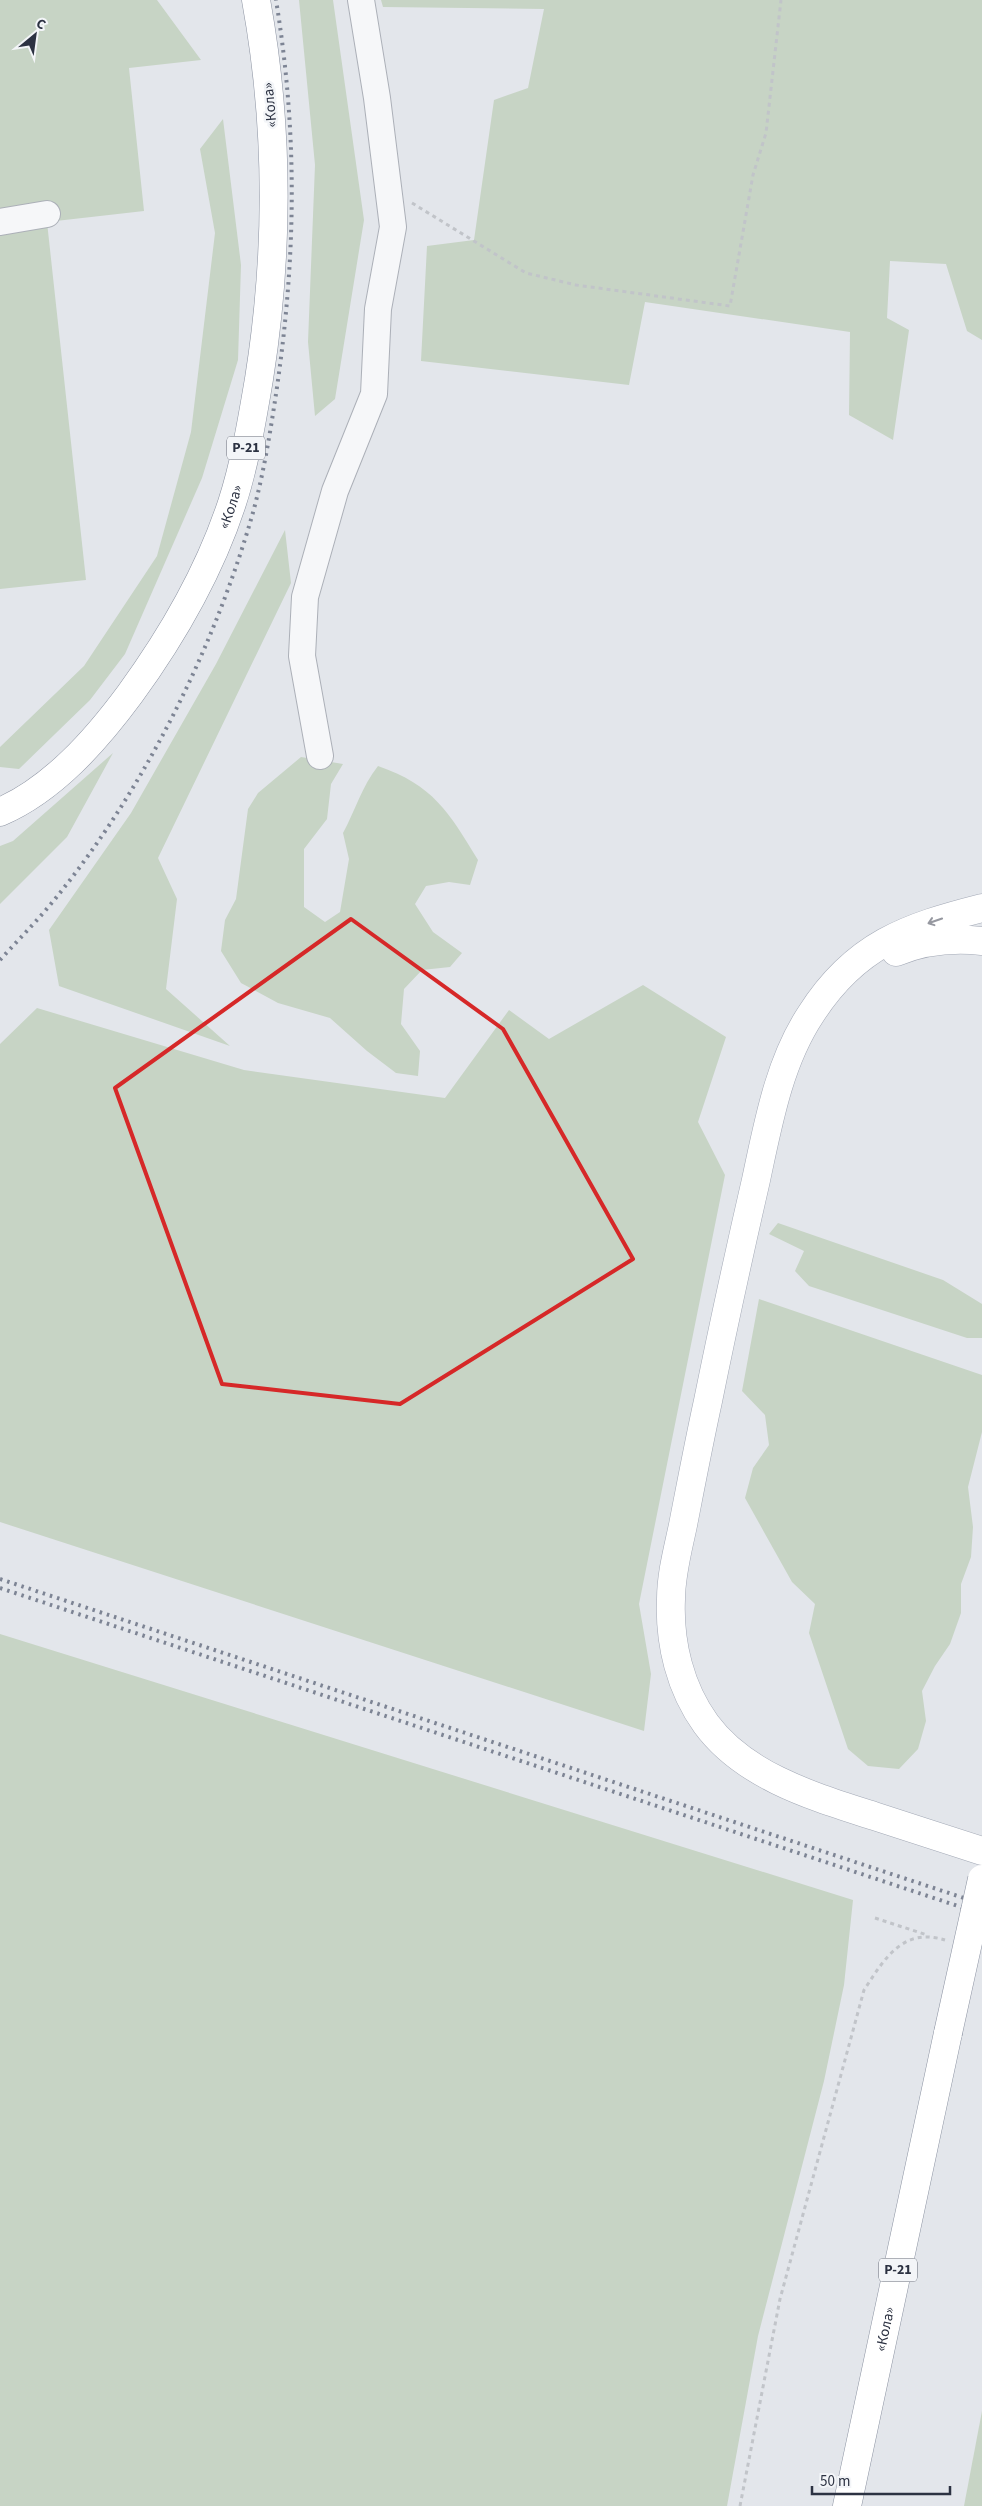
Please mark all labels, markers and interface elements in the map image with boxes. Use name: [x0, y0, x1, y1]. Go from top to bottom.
north arrow: [10, 10, 60, 60]
text: С: [32, 14, 49, 35]
street label: «Кола»: [258, 82, 282, 128]
road number: Р-21: [227, 436, 265, 459]
street label: «Кола»: [213, 482, 247, 532]
one-way arrow: [927, 916, 943, 926]
road number: Р-21: [879, 2258, 917, 2282]
street label: «Кола»: [870, 2305, 900, 2353]
scale bar: [812, 2464, 950, 2496]
text: 50 m: [820, 2471, 850, 2492]

